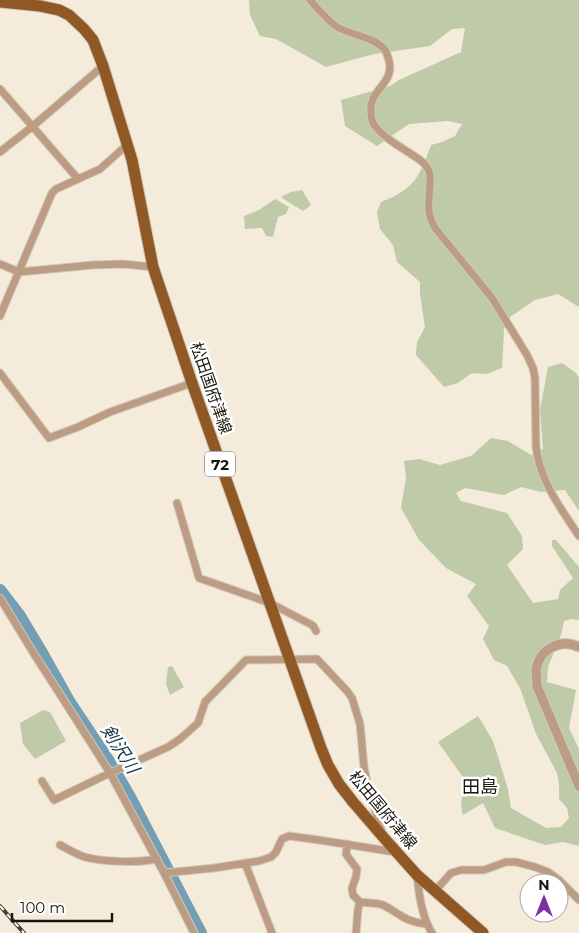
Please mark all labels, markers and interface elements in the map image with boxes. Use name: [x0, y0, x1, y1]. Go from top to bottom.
street label: 松田国府津線: [186, 340, 236, 436]
road number: 72: [205, 452, 235, 476]
water label: 剣沢川: [96, 720, 145, 779]
street label: 松田国府津線: [345, 767, 421, 853]
district label: 田島: [462, 776, 498, 798]
north arrow: [519, 873, 569, 923]
text: N: [538, 876, 550, 894]
scale bar: [12, 890, 112, 922]
text: 100 m: [20, 898, 65, 917]

